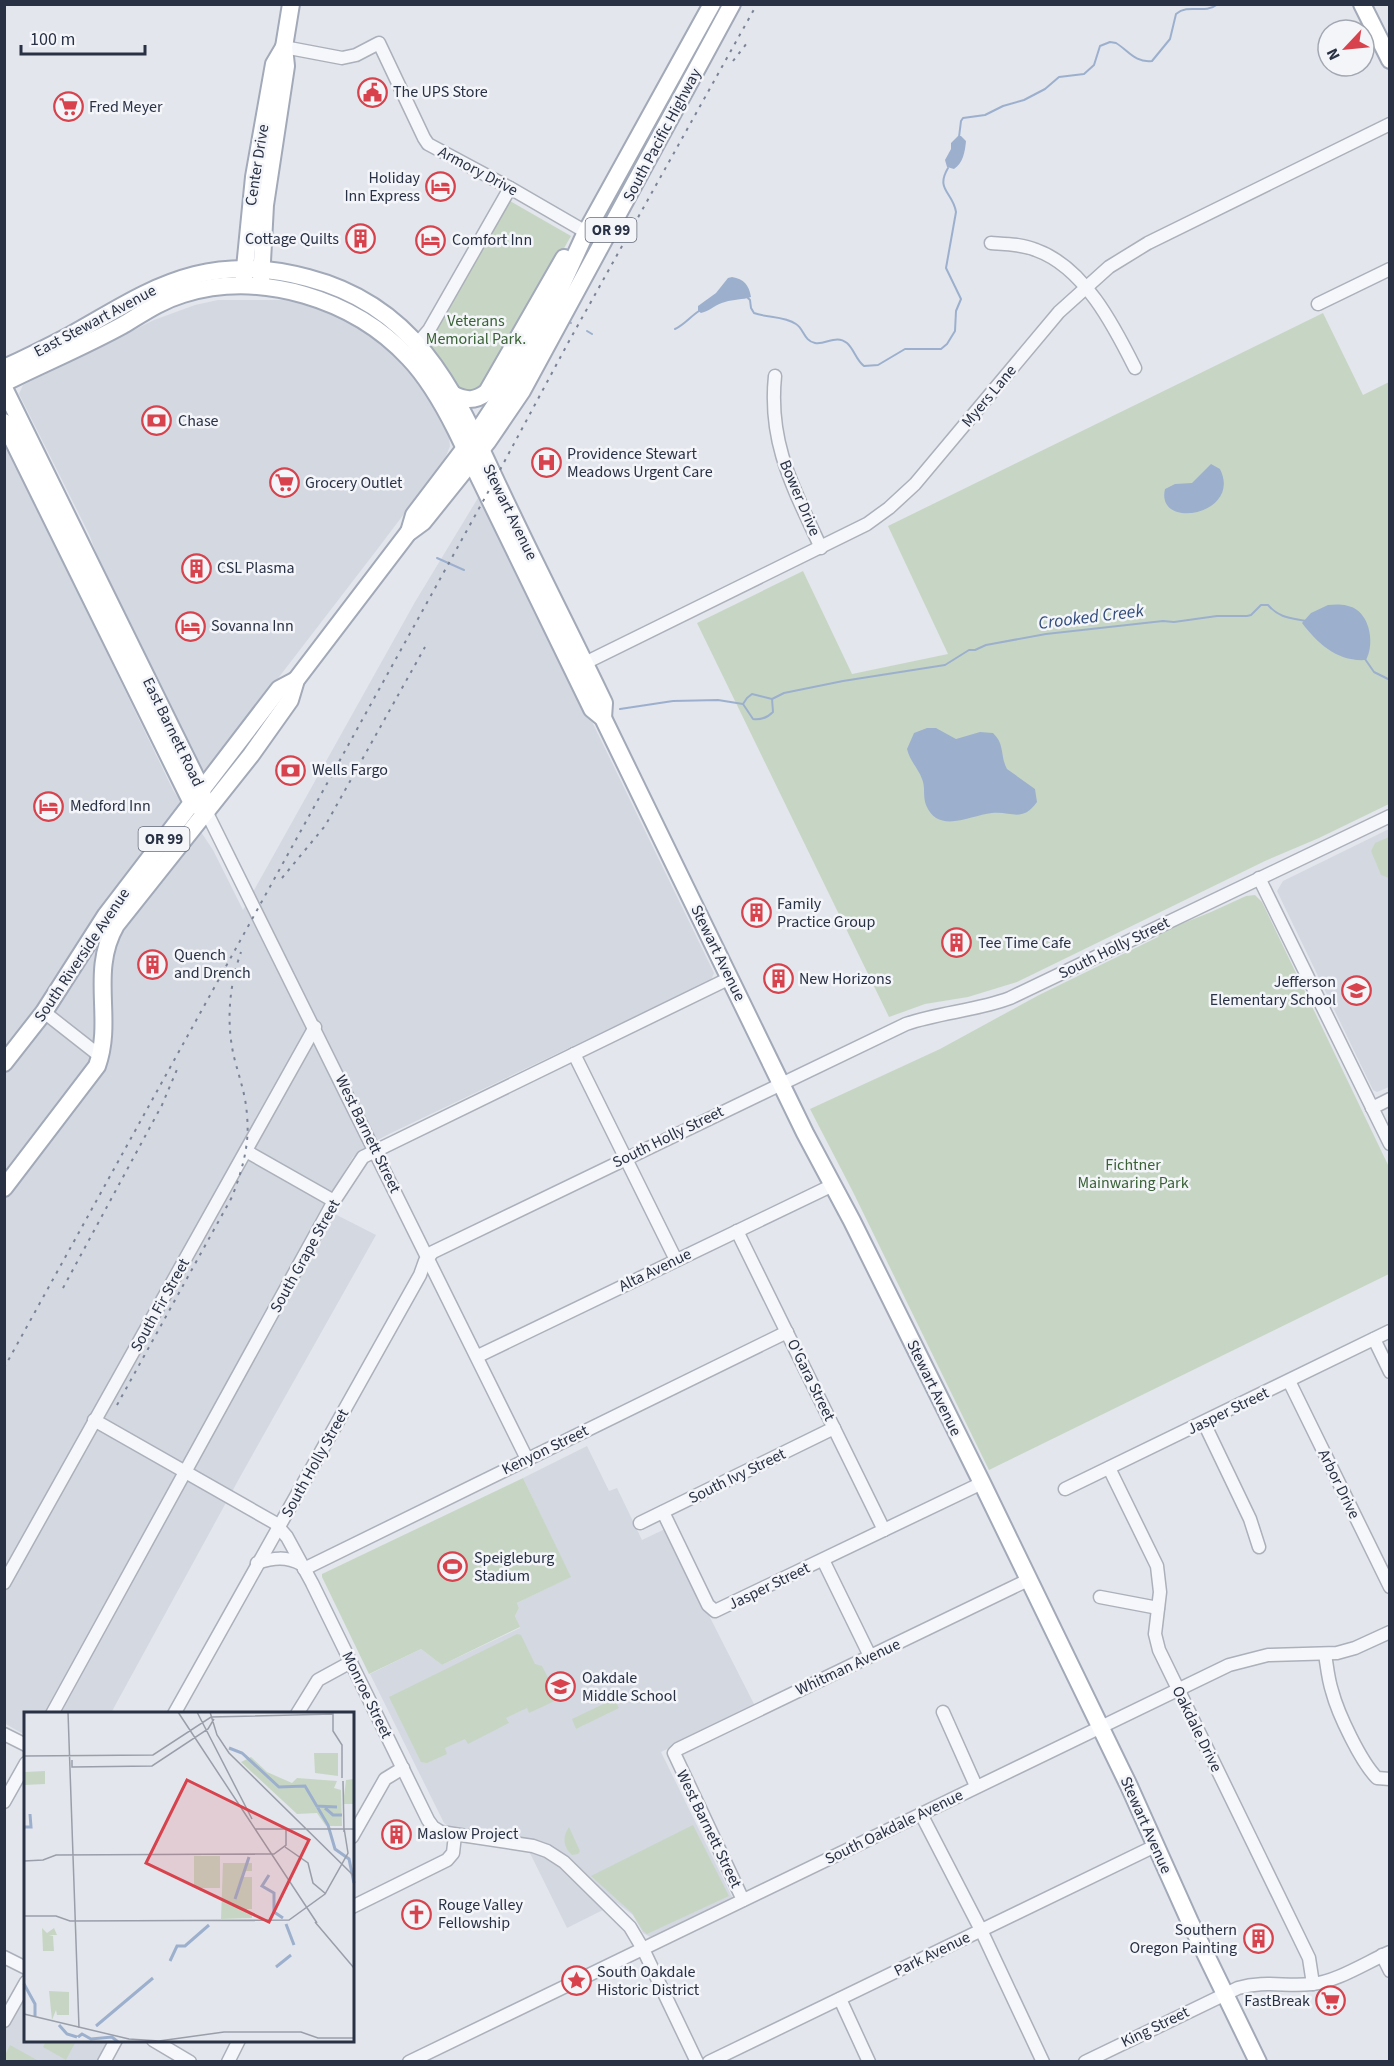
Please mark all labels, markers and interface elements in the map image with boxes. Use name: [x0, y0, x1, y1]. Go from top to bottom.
scale bar: [21, 18, 146, 56]
north arrow: [1316, 18, 1376, 78]
text: 100 m: [30, 27, 75, 52]
text: N: [1321, 45, 1346, 64]
street label: South Pacific Highway: [618, 64, 707, 206]
public building icon: The UPS Store: [356, 76, 388, 108]
place label: The UPS Store: [393, 81, 488, 103]
supermarket icon: Fred Meyer: [52, 91, 84, 123]
place label: Fred Meyer: [89, 96, 163, 118]
street label: Center Drive: [240, 123, 274, 207]
street label: Armory Drive: [434, 141, 522, 201]
place label: Holiday Inn Express: [344, 167, 421, 207]
hotel icon: Holiday Inn Express: [425, 171, 457, 203]
road number: OR 99: [586, 218, 636, 242]
building icon: Cottage Quilts: [344, 223, 376, 255]
hotel icon: Comfort Inn: [415, 224, 447, 256]
place label: Cottage Quilts: [245, 228, 339, 250]
place label: Comfort Inn: [452, 229, 532, 251]
street label: East Stewart Avenue: [30, 279, 160, 363]
park label: Veterans Memorial Park.: [426, 310, 526, 350]
street label: Myers Lane: [956, 360, 1022, 432]
bank icon: Chase: [141, 405, 173, 437]
place label: Chase: [178, 410, 219, 432]
place label: Providence Stewart Meadows Urgent Care: [567, 443, 713, 483]
hospital icon: Providence Stewart Meadows Urgent Care: [530, 447, 562, 479]
street label: Bower Drive: [774, 456, 826, 540]
street label: Stewart Avenue: [477, 460, 543, 564]
supermarket icon: Grocery Outlet: [268, 467, 300, 499]
place label: Grocery Outlet: [305, 472, 403, 494]
building icon: CSL Plasma: [180, 552, 212, 584]
place label: CSL Plasma: [217, 557, 295, 579]
water label: Crooked Creek: [1037, 598, 1146, 636]
hotel icon: Sovanna Inn: [174, 610, 206, 642]
place label: Sovanna Inn: [211, 615, 294, 637]
street label: East Barnett Road: [137, 674, 209, 790]
bank icon: Wells Fargo: [275, 754, 307, 786]
place label: Wells Fargo: [312, 759, 388, 781]
hotel icon: Medford Inn: [33, 790, 65, 822]
place label: Medford Inn: [70, 795, 151, 817]
road number: OR 99: [138, 827, 190, 851]
street label: South Riverside Avenue: [29, 884, 135, 1026]
place label: Family Practice Group: [777, 893, 876, 933]
building icon: Family Practice Group: [740, 897, 772, 929]
street label: Stewart Avenue: [685, 901, 751, 1005]
street label: South Holly Street: [1055, 911, 1174, 984]
building icon: Tee Time Cafe: [941, 927, 973, 959]
place label: Tee Time Cafe: [978, 932, 1071, 954]
place label: Quench and Drench: [174, 944, 251, 984]
building icon: Quench and Drench: [137, 948, 169, 980]
building icon: New Horizons: [762, 963, 794, 995]
place label: New Horizons: [799, 968, 892, 990]
place label: Jefferson Elementary School: [1210, 971, 1336, 1011]
school or university icon: Jefferson Elementary School: [1341, 975, 1373, 1007]
street label: West Barnett Street: [330, 1071, 406, 1197]
street label: South Holly Street: [609, 1100, 728, 1173]
park label: Fichtner Mainwaring Park: [1077, 1154, 1189, 1194]
street label: South Grape Street: [265, 1195, 346, 1317]
street label: Alta Avenue: [615, 1243, 695, 1297]
street label: South Fir Street: [125, 1254, 195, 1356]
street label: O'Gara Street: [782, 1335, 841, 1425]
street label: Stewart Avenue: [901, 1336, 967, 1440]
street label: Jasper Street: [1184, 1382, 1273, 1440]
street label: South Holly Street: [276, 1404, 354, 1521]
street label: Kenyon Street: [498, 1419, 593, 1480]
street label: South Ivy Street: [685, 1443, 790, 1509]
street label: Arbor Drive: [1313, 1445, 1365, 1523]
place label: Speigleburg Stadium: [474, 1547, 554, 1587]
sports icon: Speigleburg Stadium: [437, 1551, 469, 1583]
street label: Jasper Street: [725, 1557, 814, 1615]
street label: Whitman Avenue: [792, 1633, 904, 1701]
street label: Monroe Street: [336, 1648, 398, 1743]
place label: Oakdale Middle School: [582, 1667, 677, 1707]
school or university icon: Oakdale Middle School: [545, 1671, 577, 1703]
street label: Oakdale Drive: [1167, 1682, 1227, 1776]
inset map: [24, 1712, 354, 2042]
street label: West Barnett Street: [671, 1766, 747, 1892]
street label: Stewart Avenue: [1115, 1773, 1177, 1877]
street label: South Oakdale Avenue: [821, 1784, 967, 1870]
building icon: Maslow Project: [380, 1818, 412, 1850]
place label: Maslow Project: [417, 1823, 519, 1845]
place label: Rouge Valley Fellowship: [438, 1894, 523, 1934]
church icon: Rouge Valley Fellowship: [401, 1898, 433, 1930]
place label: Southern Oregon Painting: [1129, 1919, 1237, 1959]
building icon: Southern Oregon Painting: [1242, 1923, 1274, 1955]
street label: Park Avenue: [890, 1926, 974, 1982]
place label: South Oakdale Historic District: [597, 1961, 700, 2001]
place icon: South Oakdale Historic District: [560, 1965, 592, 1997]
supermarket icon: FastBreak: [1315, 1985, 1347, 2017]
place label: FastBreak: [1244, 1990, 1310, 2012]
street label: King Street: [1117, 2001, 1193, 2053]

